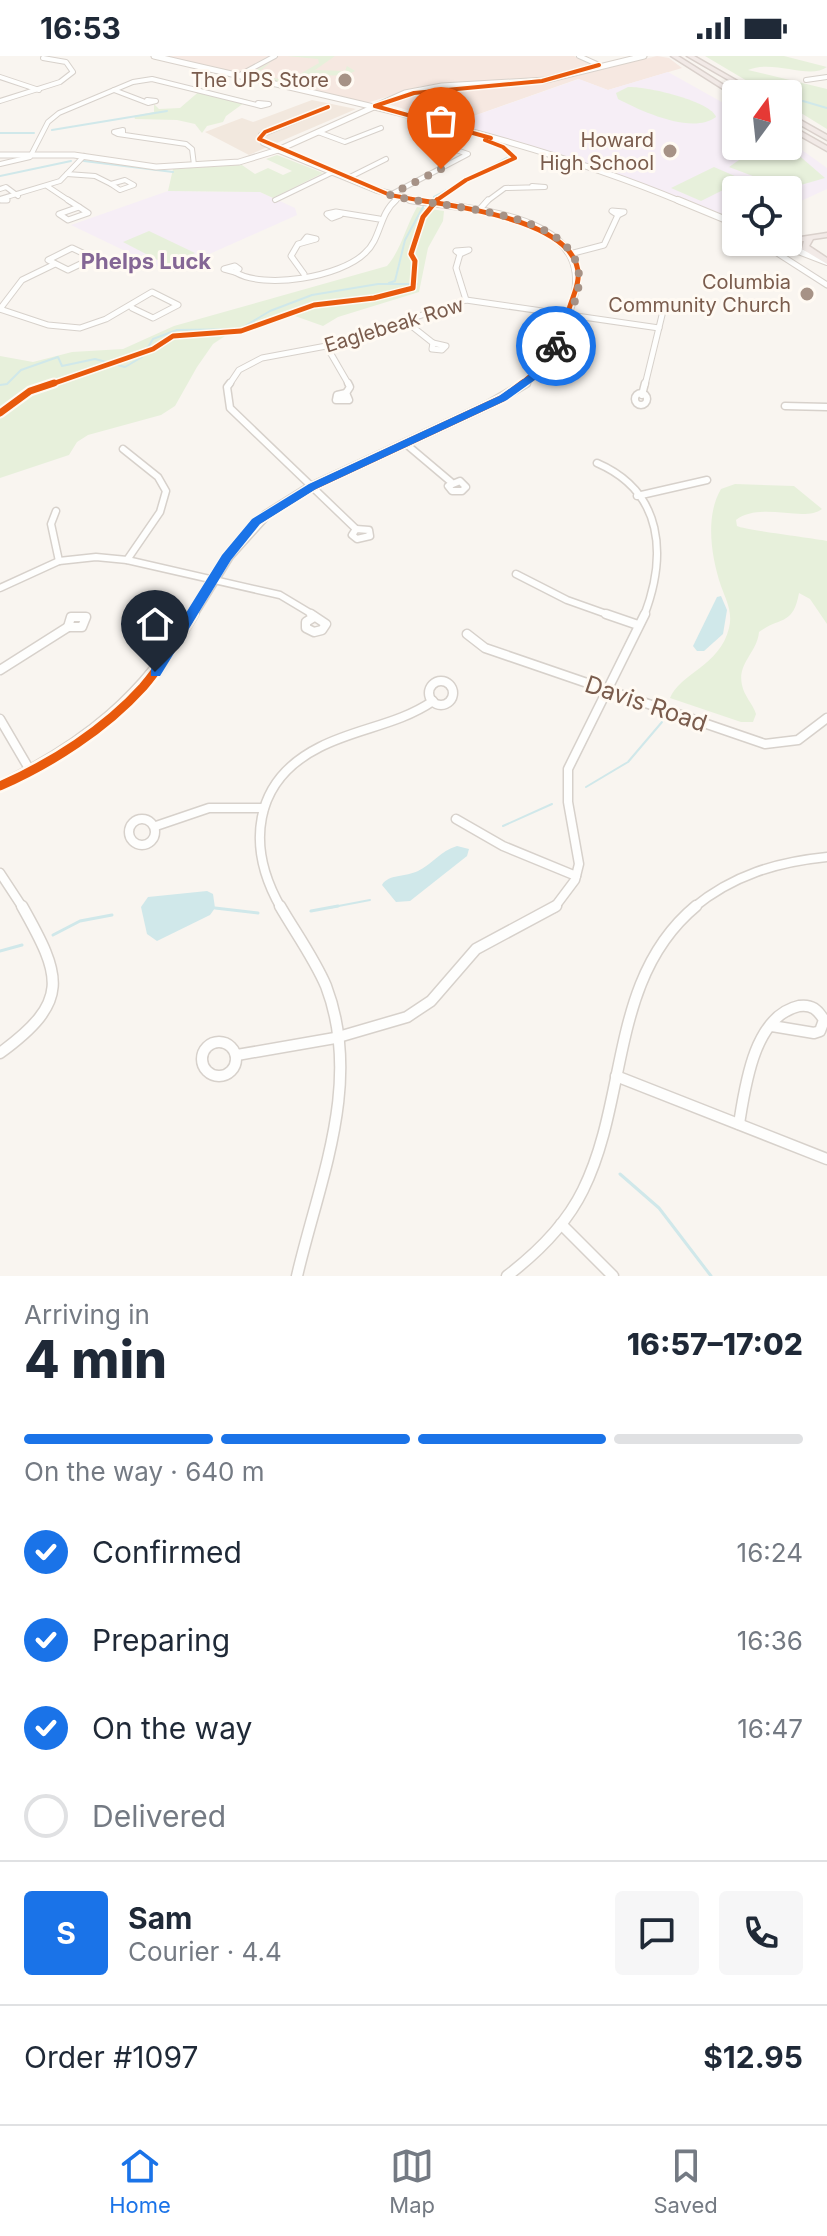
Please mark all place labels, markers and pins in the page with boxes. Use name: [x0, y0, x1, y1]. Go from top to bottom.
place label: The UPS Store: [191, 68, 329, 92]
marker: The UPS Store: [336, 71, 354, 89]
pin: [407, 87, 475, 169]
place label: Howard High School: [540, 128, 654, 175]
marker: Howard High School: [661, 142, 679, 160]
place label: Columbia Community Church: [608, 270, 791, 317]
marker: Columbia Community Church: [798, 285, 816, 303]
pin: [121, 590, 189, 672]

